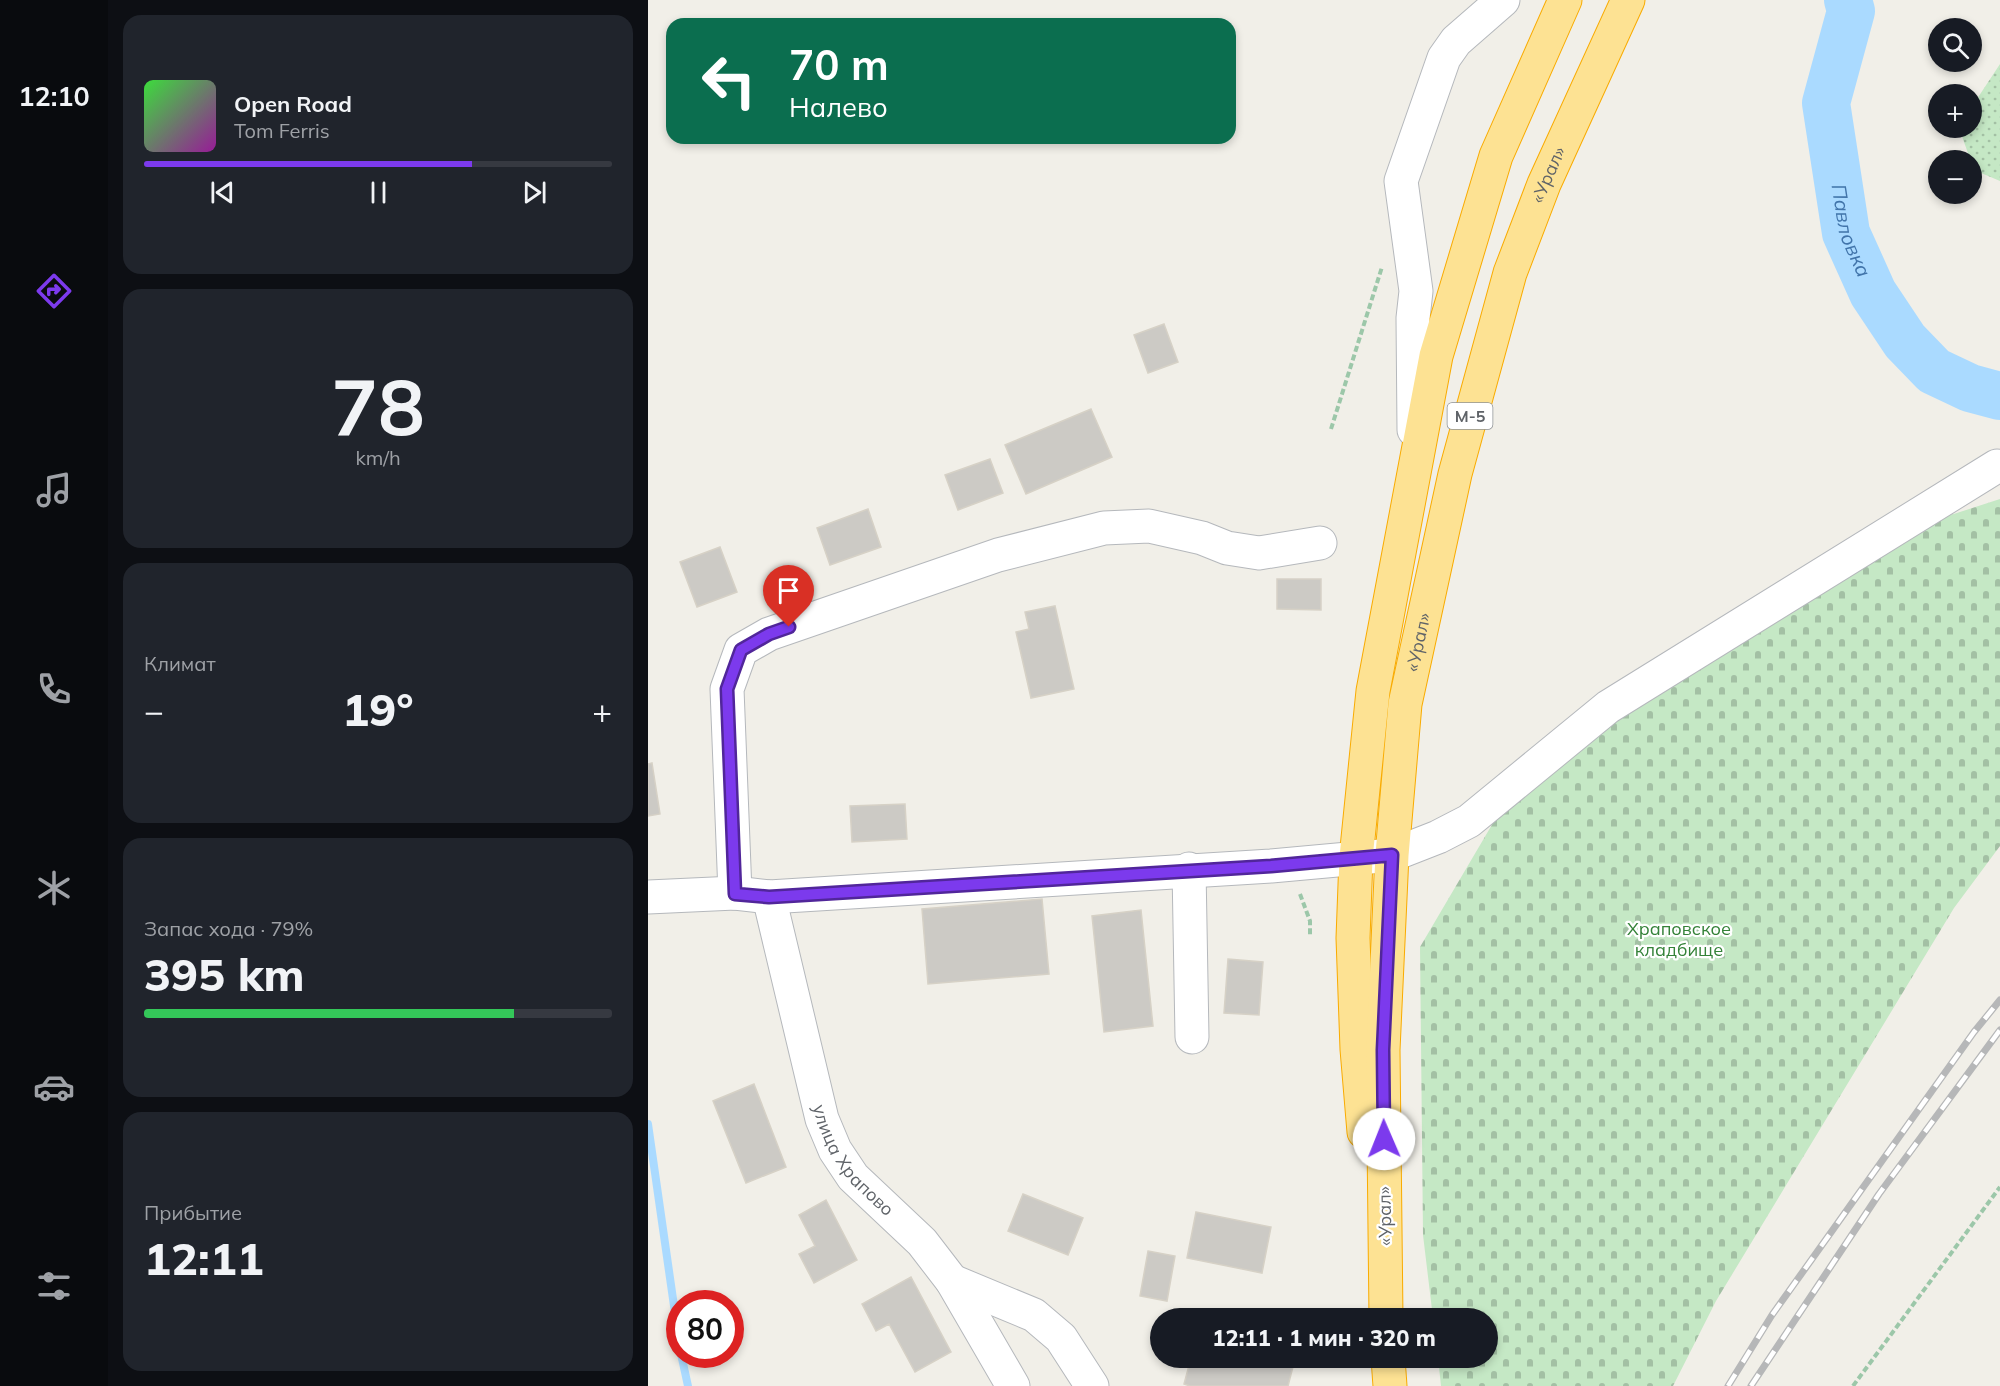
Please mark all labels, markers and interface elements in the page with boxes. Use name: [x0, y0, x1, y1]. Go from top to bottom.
map controls: [1928, 18, 1982, 204]
button: search: [1928, 18, 1982, 72]
text: 70 m: [789, 38, 889, 91]
icon: left: [690, 42, 768, 120]
text: 12:10: [18, 79, 90, 113]
button: +: [1928, 84, 1982, 138]
text: Open Road: [234, 90, 352, 118]
text: Налево: [789, 90, 888, 124]
text: Tom Ferris: [234, 118, 330, 143]
street label: «Урал»: [1526, 143, 1571, 206]
button: −: [1928, 150, 1982, 204]
icon: previous: [206, 176, 239, 209]
icon: pause: [362, 176, 395, 209]
icon: next: [518, 176, 551, 209]
water label: Павловка: [1827, 182, 1877, 281]
icon: directions: [33, 270, 75, 312]
text: 78: [331, 357, 425, 455]
road number: М-5: [1448, 403, 1492, 429]
text: km/h: [355, 445, 401, 470]
icon: music: [33, 469, 75, 511]
pin: [763, 565, 814, 627]
icon: arrive: [772, 574, 805, 607]
street label: «Урал»: [1400, 611, 1436, 674]
text: Климат: [144, 651, 216, 676]
icon: phone: [33, 668, 75, 710]
text: 19°: [342, 681, 414, 737]
text: −: [144, 690, 164, 731]
text: +: [592, 690, 612, 731]
icon: climate: [33, 867, 75, 909]
text: Запас хода · 79%: [144, 916, 313, 941]
park label: Храповское кладбище: [1627, 917, 1731, 961]
text: 395 km: [144, 946, 305, 1002]
icon: car: [33, 1066, 75, 1108]
street label: улица Храпово: [808, 1102, 899, 1221]
position arrow: [1352, 1107, 1416, 1171]
street label: «Урал»: [1372, 1186, 1397, 1246]
text: Прибытие: [144, 1200, 242, 1225]
text: 12:11: [144, 1230, 264, 1286]
icon: filters: [33, 1265, 75, 1307]
speed limit sign: 80: [666, 1290, 744, 1368]
text: 12:11 · 1 мин · 320 m: [1212, 1324, 1436, 1352]

